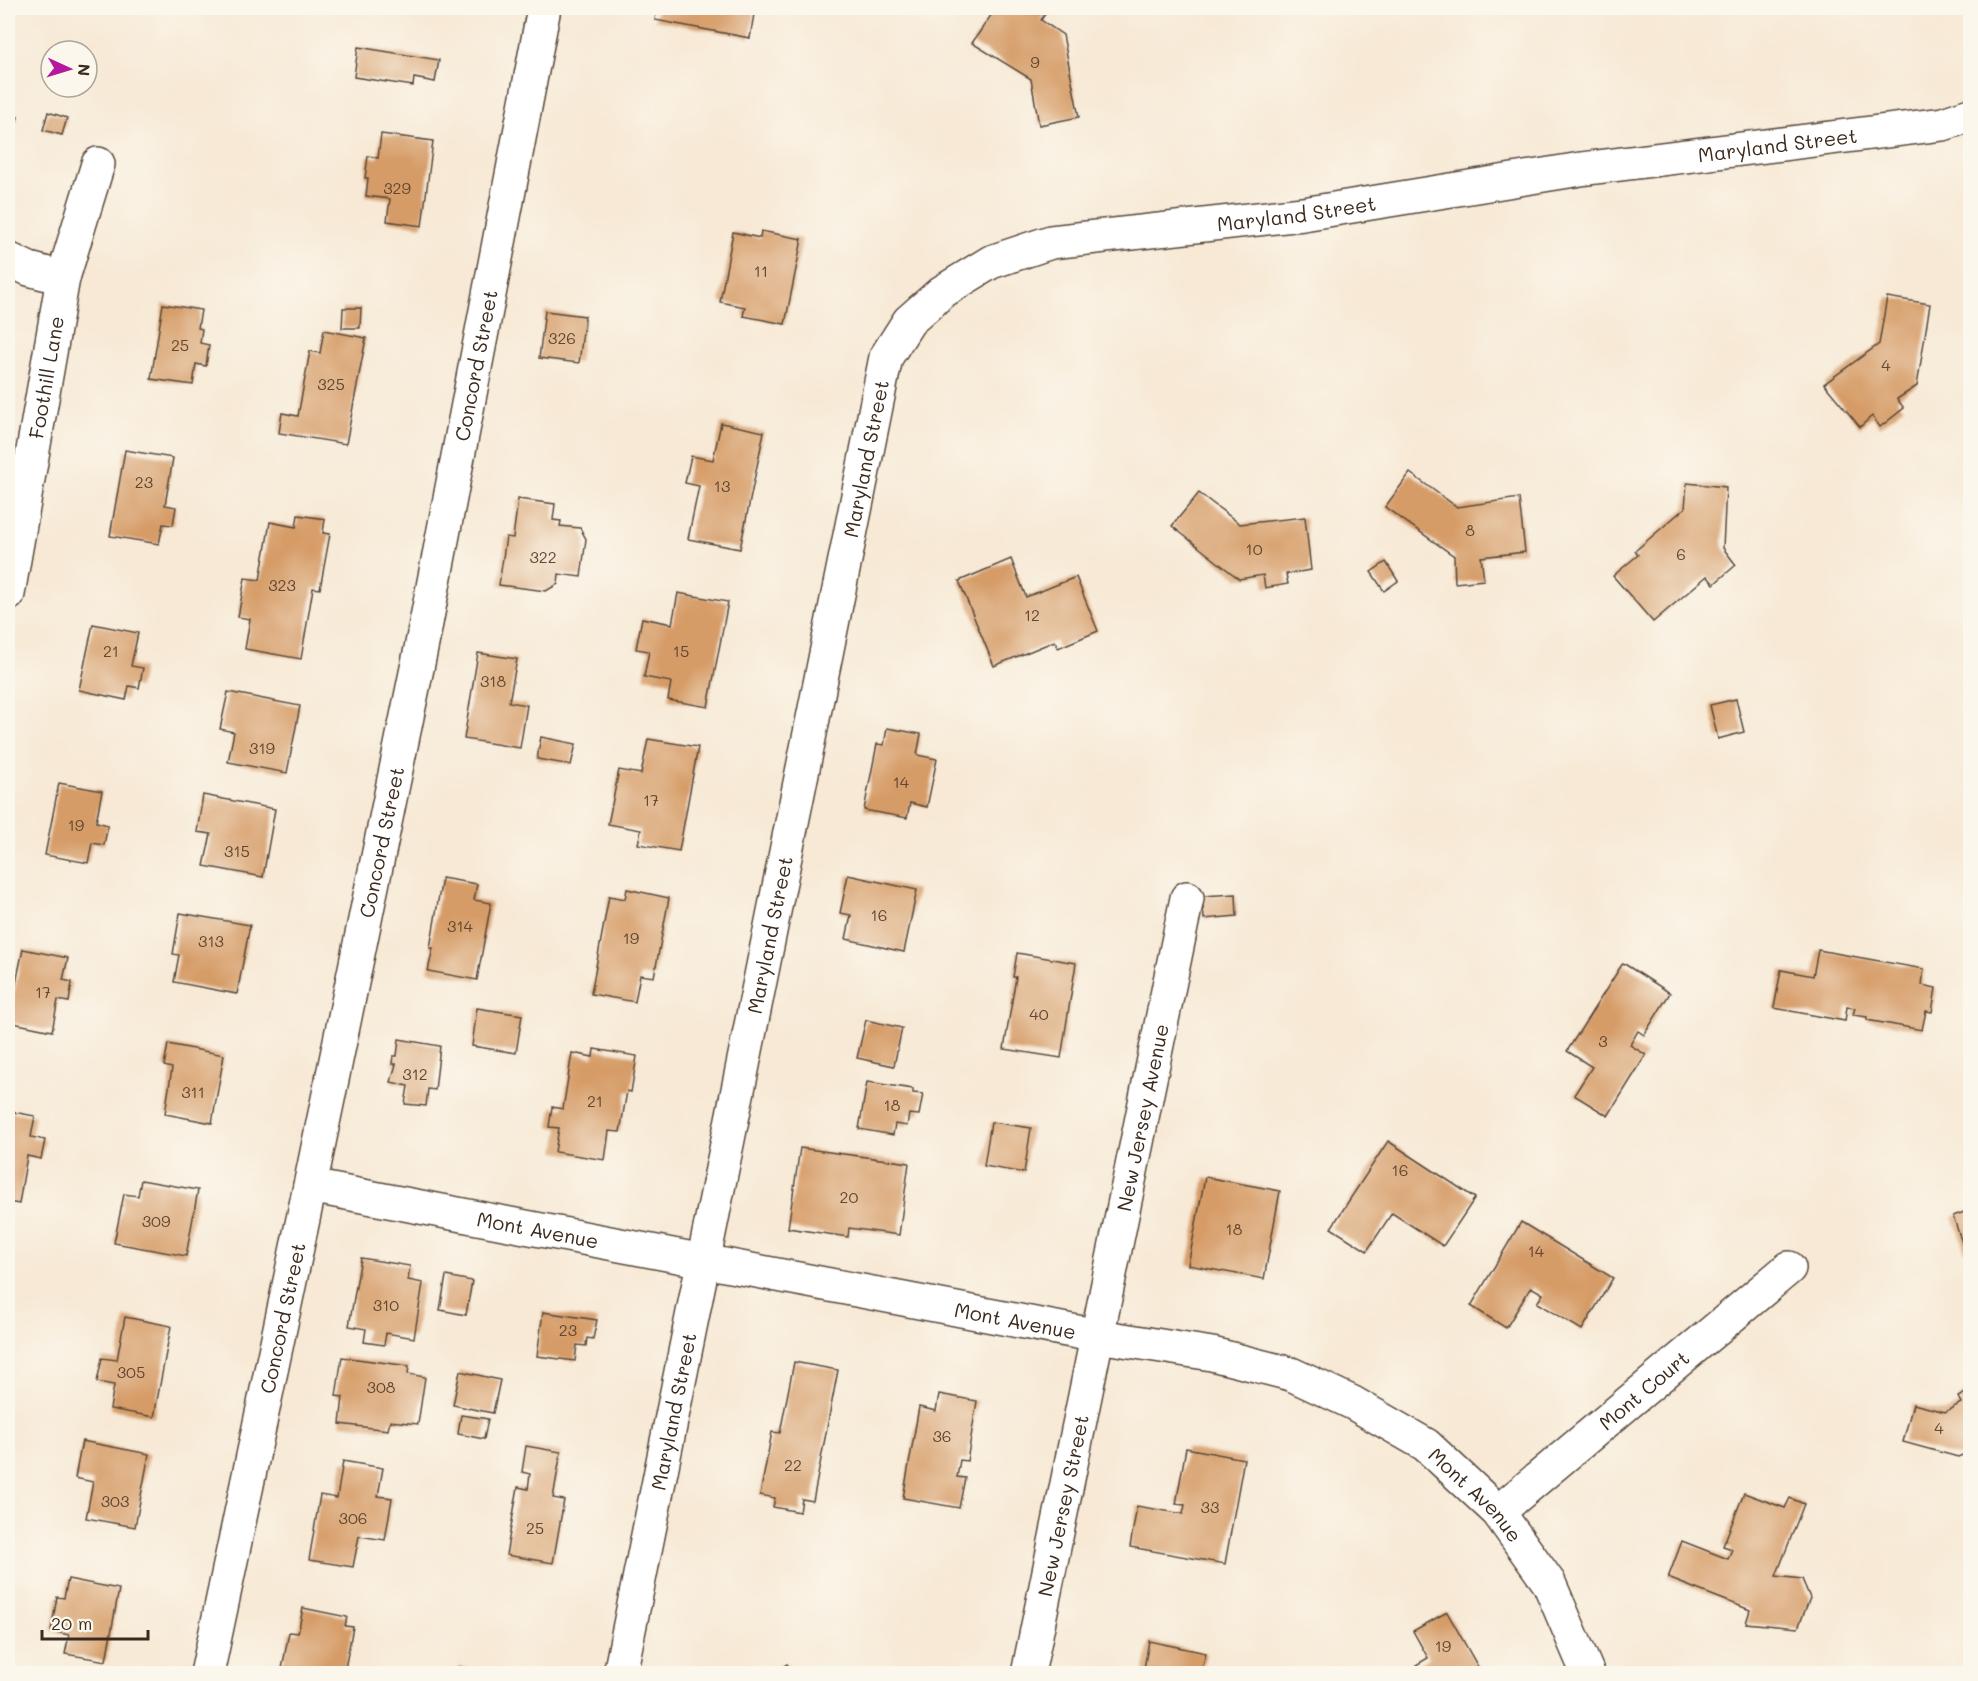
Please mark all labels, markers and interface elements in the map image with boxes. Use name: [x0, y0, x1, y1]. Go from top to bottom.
north arrow: [39, 39, 99, 99]
house number: 9: [1030, 51, 1040, 72]
text: N: [74, 63, 95, 77]
street label: Maryland Street: [1696, 122, 1859, 167]
house number: 329: [383, 177, 411, 198]
street label: Maryland Street: [1215, 189, 1378, 236]
house number: 11: [754, 260, 768, 281]
street label: Concord Street: [448, 287, 503, 443]
street label: Foothill Lane: [22, 314, 69, 441]
house number: 326: [548, 327, 576, 348]
house number: 25: [171, 334, 189, 355]
house number: 4: [1881, 354, 1891, 375]
house number: 325: [317, 373, 345, 394]
street label: Maryland Street: [837, 377, 894, 540]
house number: 23: [135, 471, 153, 492]
house number: 13: [714, 475, 730, 496]
house number: 8: [1465, 519, 1475, 540]
house number: 10: [1245, 538, 1263, 559]
house number: 6: [1676, 543, 1686, 564]
house number: 322: [529, 546, 557, 567]
house number: 323: [268, 574, 296, 595]
house number: 12: [1024, 604, 1040, 625]
house number: 21: [103, 640, 119, 661]
house number: 15: [673, 640, 689, 661]
house number: 318: [480, 670, 506, 691]
house number: 319: [249, 737, 275, 758]
street label: Concord Street: [353, 764, 409, 920]
house number: 14: [893, 771, 910, 792]
house number: 17: [643, 789, 659, 810]
house number: 19: [68, 814, 84, 835]
house number: 315: [224, 840, 250, 861]
street label: Maryland Street: [741, 854, 798, 1016]
house number: 16: [871, 904, 887, 925]
house number: 314: [447, 915, 474, 936]
house number: 19: [623, 927, 639, 948]
house number: 313: [198, 930, 224, 951]
house number: 17: [35, 981, 51, 1002]
house number: 40: [1029, 1003, 1049, 1024]
street label: New Jersey Avenue: [1110, 1022, 1174, 1214]
house number: 3: [1598, 1030, 1608, 1051]
house number: 312: [402, 1063, 428, 1084]
house number: 311: [181, 1081, 205, 1102]
house number: 21: [587, 1090, 603, 1111]
house number: 18: [884, 1094, 901, 1115]
house number: 16: [1392, 1159, 1408, 1180]
house number: 20: [840, 1186, 859, 1207]
street label: Mont Avenue: [475, 1205, 601, 1254]
house number: 309: [142, 1210, 170, 1231]
house number: 18: [1226, 1218, 1243, 1239]
street label: Concord Street: [254, 1240, 311, 1396]
house number: 14: [1528, 1240, 1545, 1261]
house number: 310: [373, 1294, 399, 1315]
street label: Mont Avenue: [952, 1296, 1078, 1345]
house number: 23: [559, 1319, 577, 1340]
street label: Maryland Street: [644, 1330, 702, 1492]
street label: Mont Court: [1593, 1345, 1694, 1435]
house number: 305: [117, 1361, 145, 1382]
house number: 308: [367, 1376, 396, 1397]
street label: New Jersey Street: [1031, 1412, 1094, 1599]
house number: 4: [1934, 1417, 1944, 1438]
house number: 36: [932, 1425, 952, 1446]
street label: Mont Avenue: [1423, 1441, 1528, 1547]
house number: 22: [784, 1454, 802, 1475]
house number: 303: [101, 1490, 129, 1511]
house number: 33: [1201, 1496, 1219, 1517]
house number: 306: [339, 1507, 367, 1528]
house number: 25: [526, 1517, 544, 1538]
scale bar: [42, 1603, 148, 1641]
text: 20 m: [51, 1611, 92, 1635]
house number: 19: [1435, 1635, 1451, 1656]

